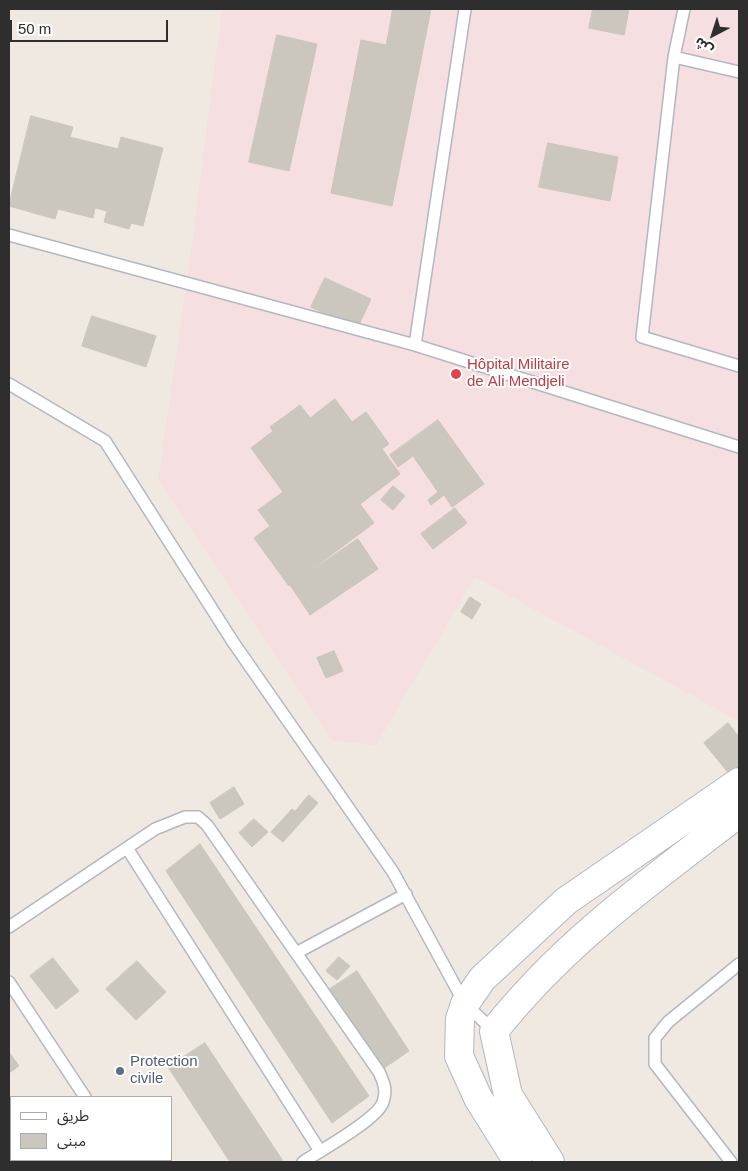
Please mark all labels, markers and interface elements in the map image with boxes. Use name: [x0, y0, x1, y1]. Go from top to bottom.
scale bar: [12, 10, 170, 42]
north arrow: [688, 10, 738, 60]
text: 50 m: [18, 20, 51, 37]
text: ش: [691, 34, 716, 59]
place label: Hôpital Militaire de Ali Mendjeli: [467, 356, 570, 391]
marker: Hôpital Militaire de Ali Mendjeli: [449, 367, 463, 381]
place label: Protection civile: [130, 1053, 198, 1088]
marker: Protection civile: [114, 1065, 126, 1077]
legend: [10, 1096, 172, 1161]
text: طريق: [57, 1107, 89, 1124]
text: مبنى: [57, 1132, 86, 1149]

